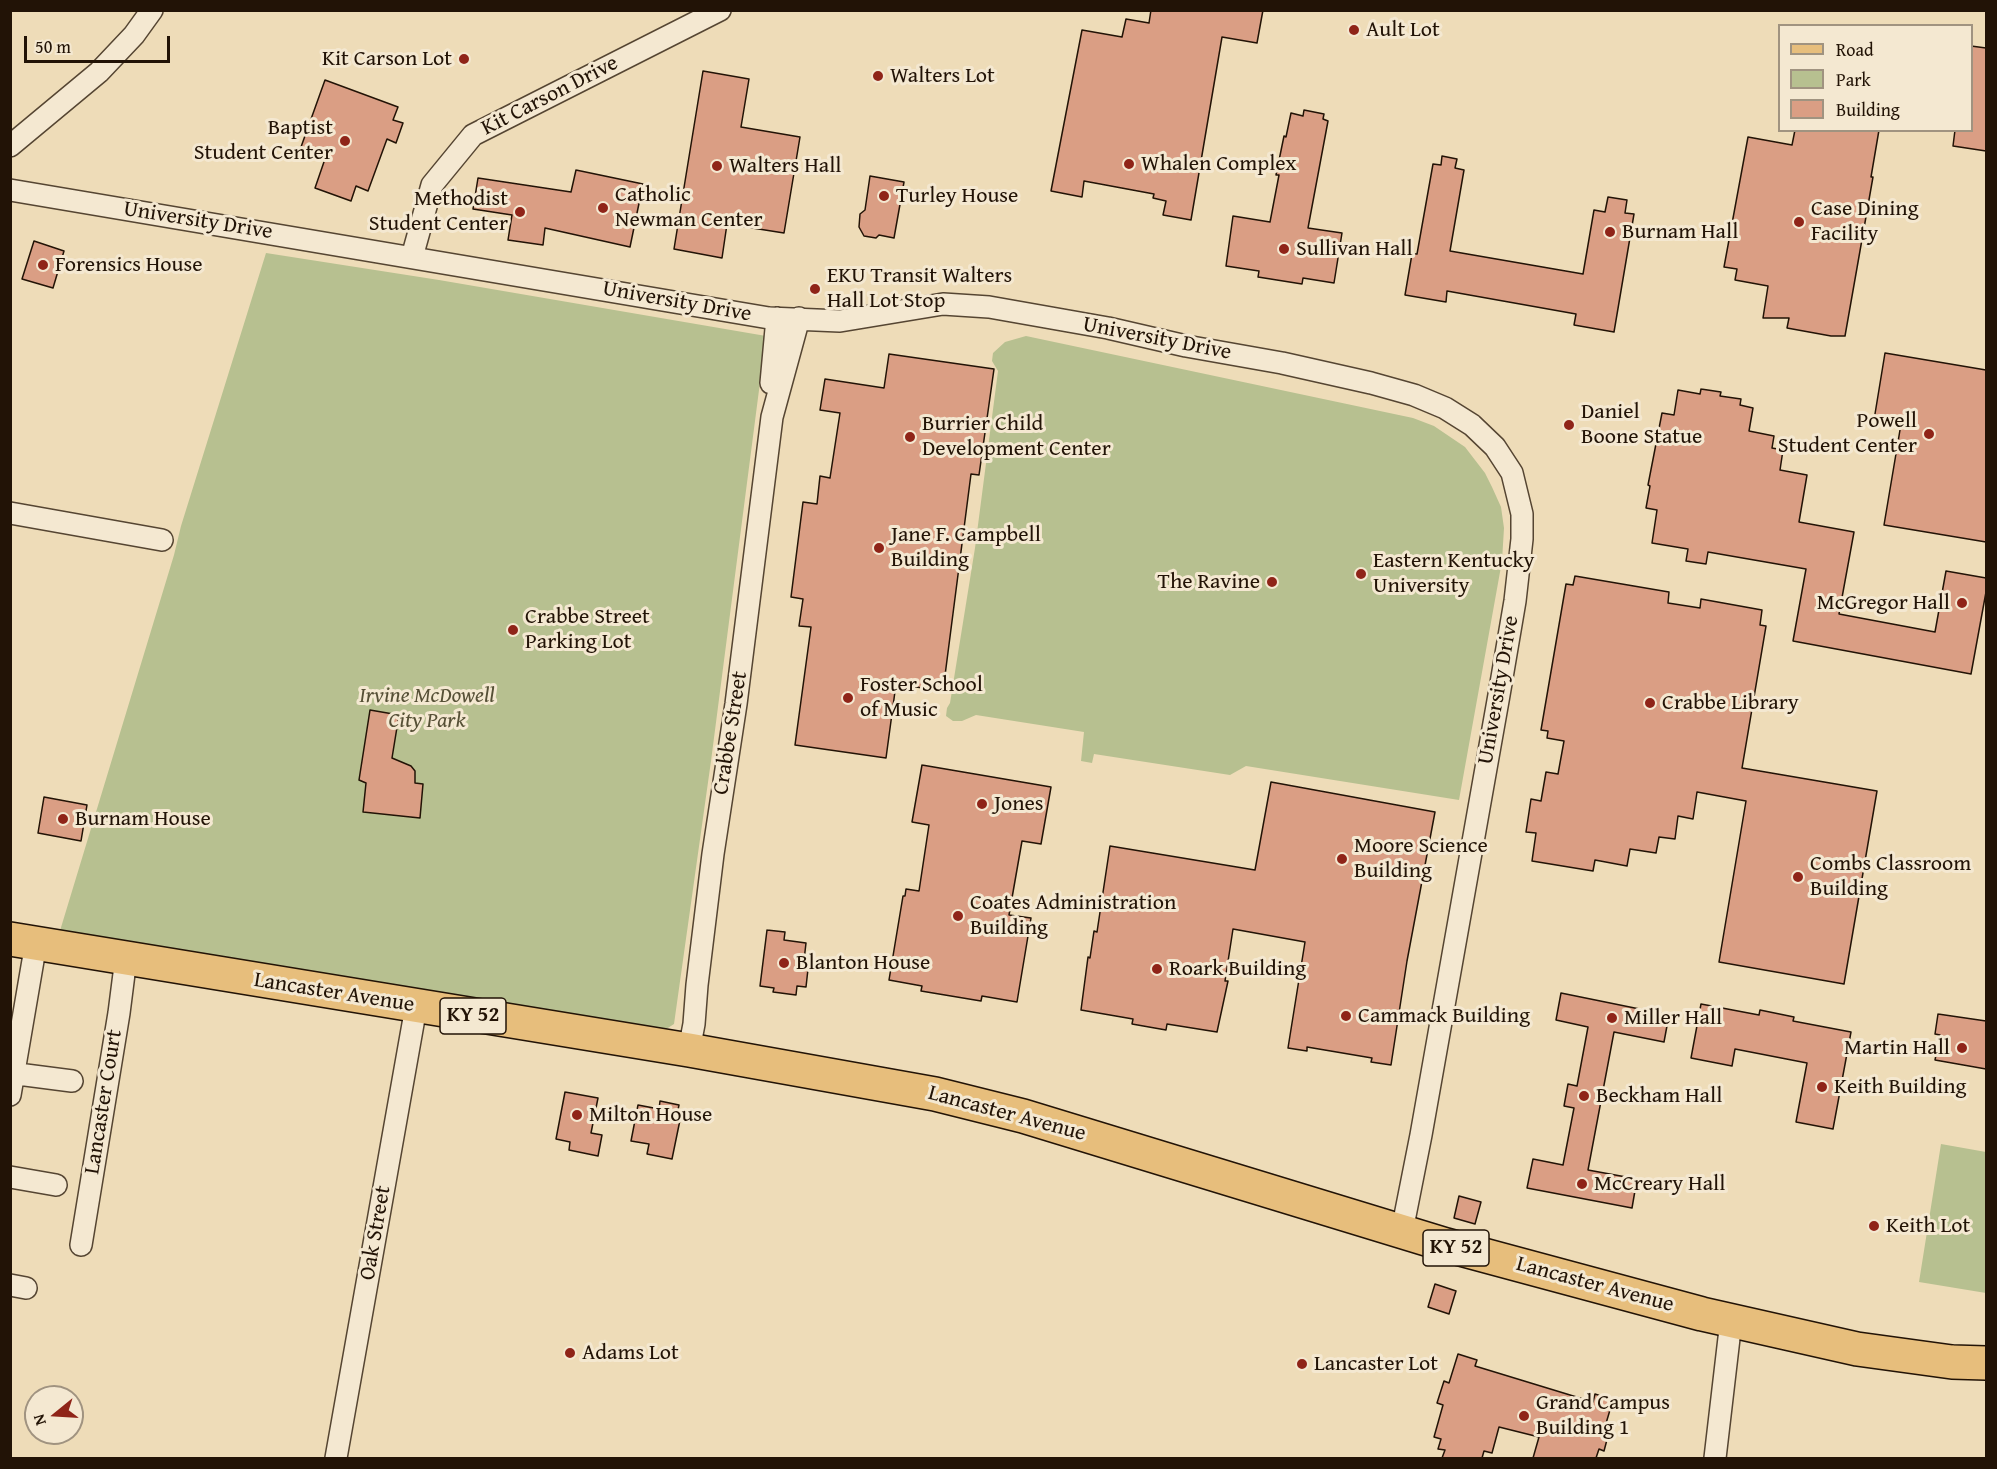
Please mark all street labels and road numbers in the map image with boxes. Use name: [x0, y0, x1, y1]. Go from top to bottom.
street label: Kit Carson Drive: [477, 50, 623, 142]
street label: University Drive: [122, 196, 274, 246]
street label: University Drive: [601, 276, 753, 328]
street label: University Drive: [1081, 312, 1233, 366]
street label: University Drive: [1473, 614, 1525, 766]
street label: Crabbe Street: [708, 669, 754, 797]
street label: Lancaster Avenue: [252, 967, 416, 1019]
road number: KY 52: [440, 998, 506, 1034]
street label: Lancaster Court: [80, 1028, 128, 1176]
street label: Lancaster Avenue: [925, 1080, 1089, 1148]
street label: Oak Street: [355, 1184, 397, 1282]
road number: KY 52: [1423, 1230, 1489, 1266]
street label: Lancaster Avenue: [1513, 1251, 1677, 1319]

